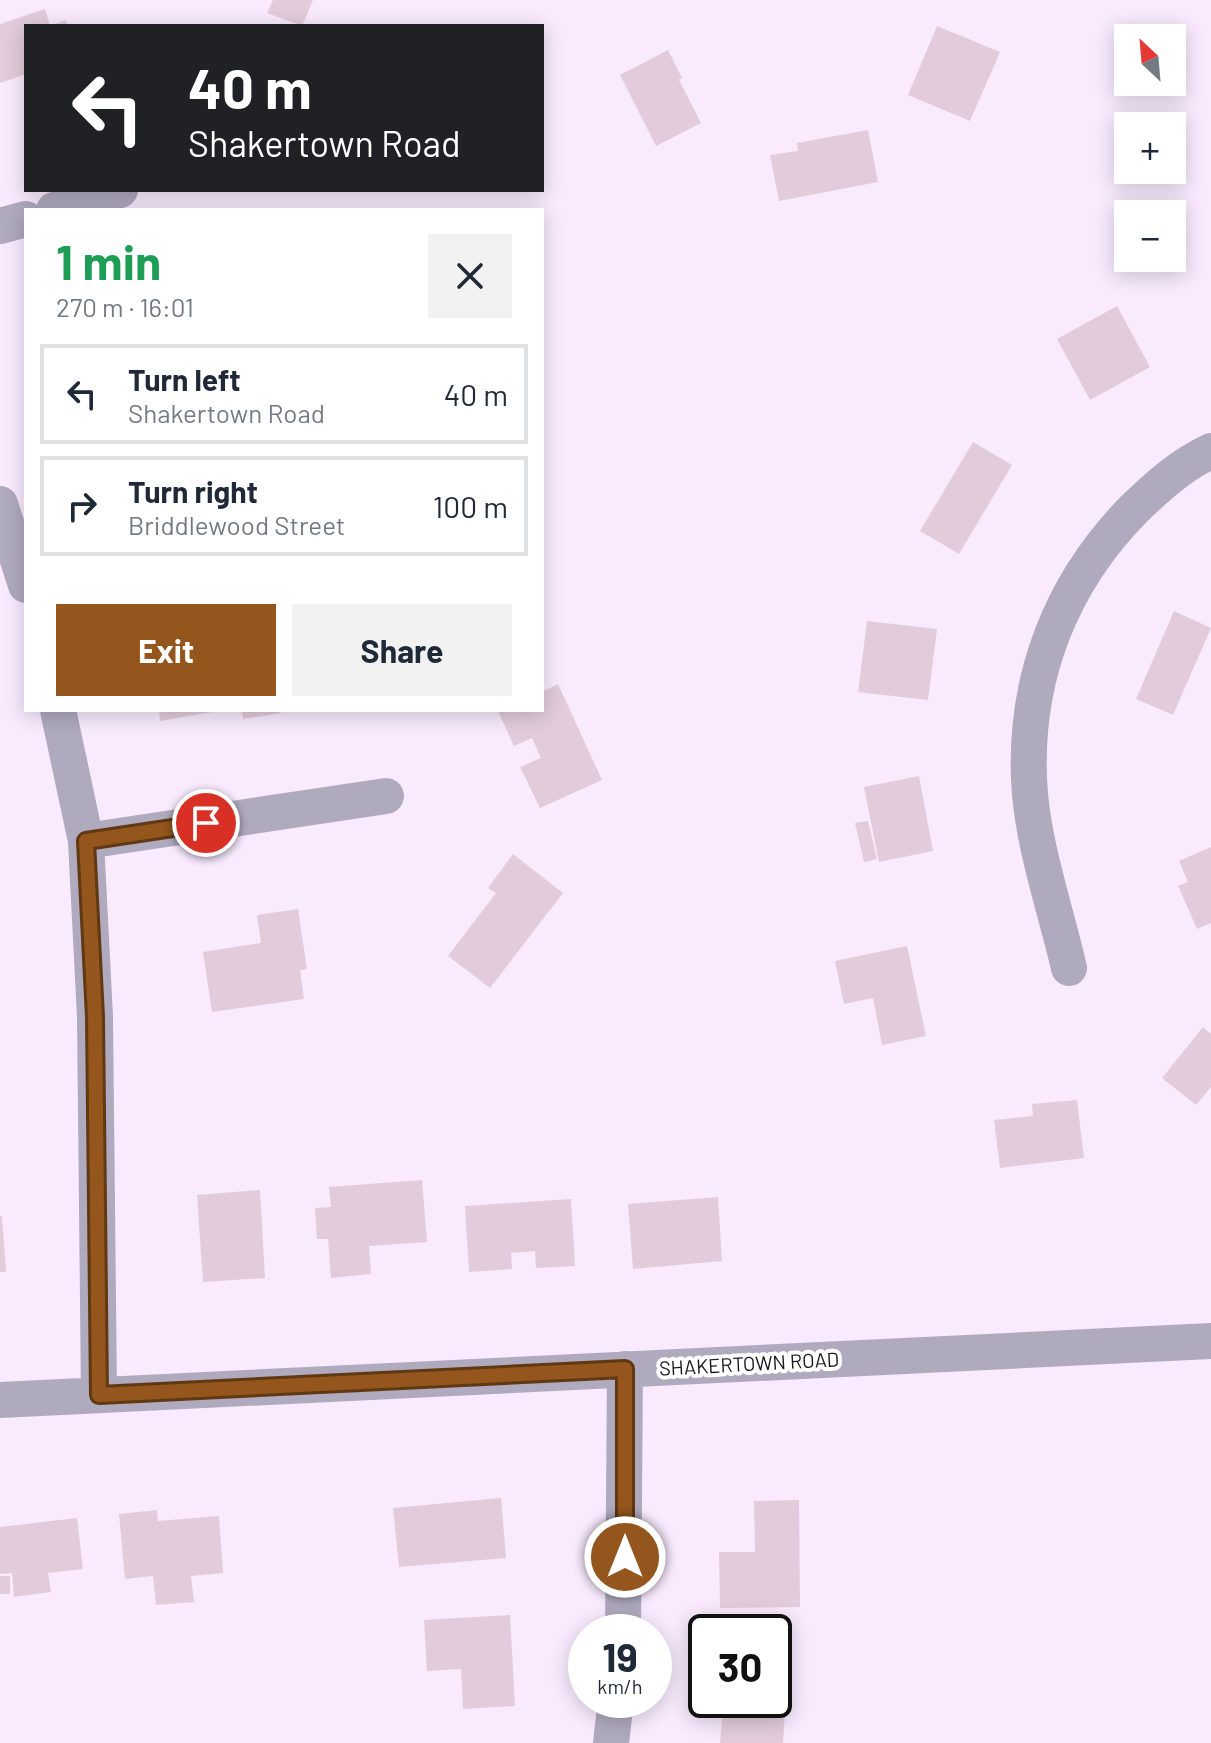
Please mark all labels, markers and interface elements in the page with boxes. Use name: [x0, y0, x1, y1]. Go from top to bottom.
north arrow: [1114, 24, 1186, 96]
map controls: [1114, 24, 1186, 272]
text: 40 m: [188, 53, 312, 120]
icon: left: [56, 56, 160, 160]
button: +: [1114, 112, 1186, 184]
text: Shakertown Road: [188, 121, 461, 164]
button: −: [1114, 200, 1186, 272]
text: 1 min: [56, 232, 161, 290]
button: close: [428, 234, 512, 318]
text: 270 m · 16:01: [56, 291, 194, 322]
text: Turn left: [128, 361, 241, 397]
icon: left: [60, 372, 104, 416]
text: 40 m: [444, 376, 508, 412]
text: Shakertown Road: [128, 397, 325, 428]
text: Turn right: [128, 473, 258, 509]
icon: right: [60, 484, 104, 528]
text: 100 m: [433, 488, 508, 524]
text: Briddlewood Street: [128, 509, 345, 540]
button: Exit: [56, 604, 276, 696]
button: Share: [292, 604, 512, 696]
pin: [172, 789, 240, 857]
icon: arrive: [184, 801, 228, 845]
street label: SHAKERTOWN ROAD: [658, 1346, 840, 1380]
position arrow: [583, 1515, 667, 1599]
speed limit sign: 30: [688, 1614, 792, 1718]
text: 19: [602, 1632, 638, 1680]
text: km/h: [597, 1674, 643, 1698]

